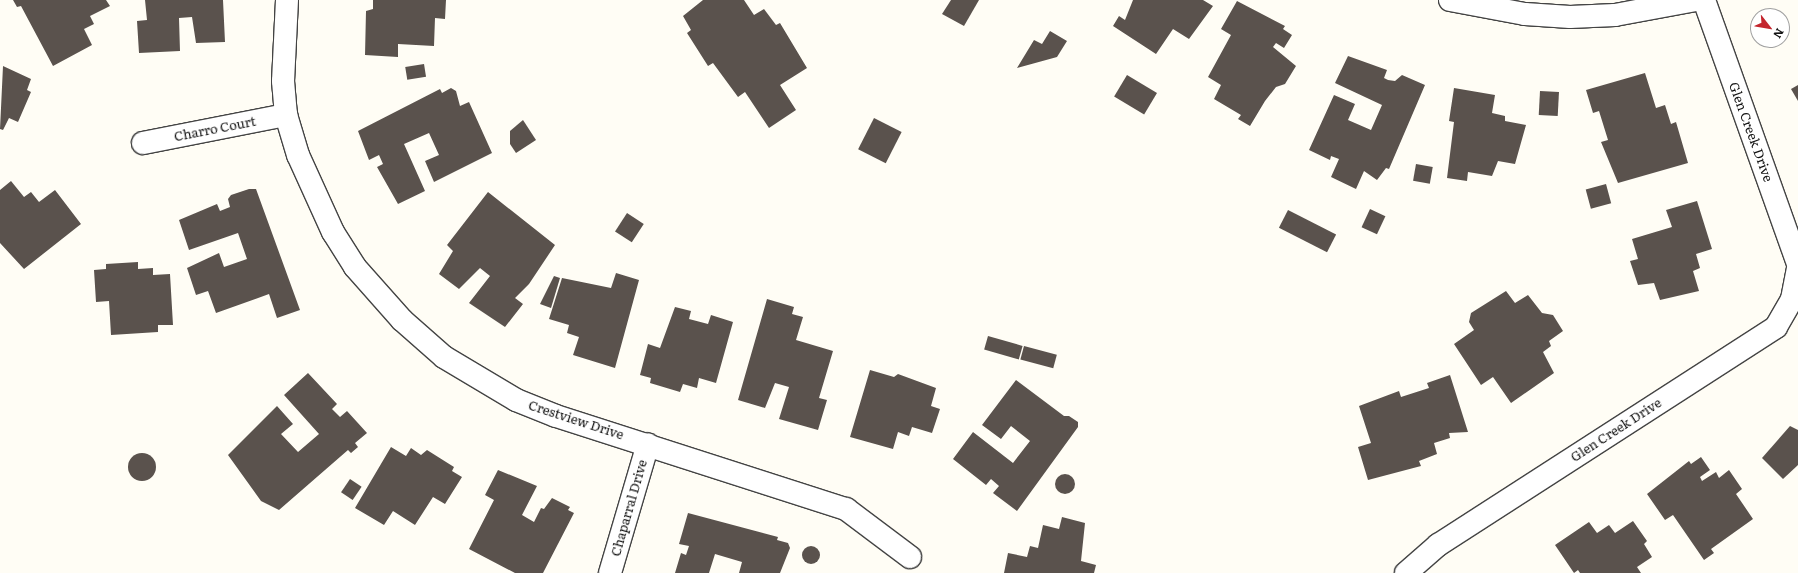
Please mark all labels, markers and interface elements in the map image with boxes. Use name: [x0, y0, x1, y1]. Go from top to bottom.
north arrow: [1750, 8, 1790, 48]
text: N: [1770, 26, 1789, 42]
street label: Glen Creek Drive: [1726, 80, 1776, 184]
street label: Charro Court: [173, 113, 257, 145]
street label: Glen Creek Drive: [1568, 395, 1664, 465]
street label: Crestview Drive: [526, 397, 626, 443]
street label: Chaparral Drive: [608, 458, 650, 558]

